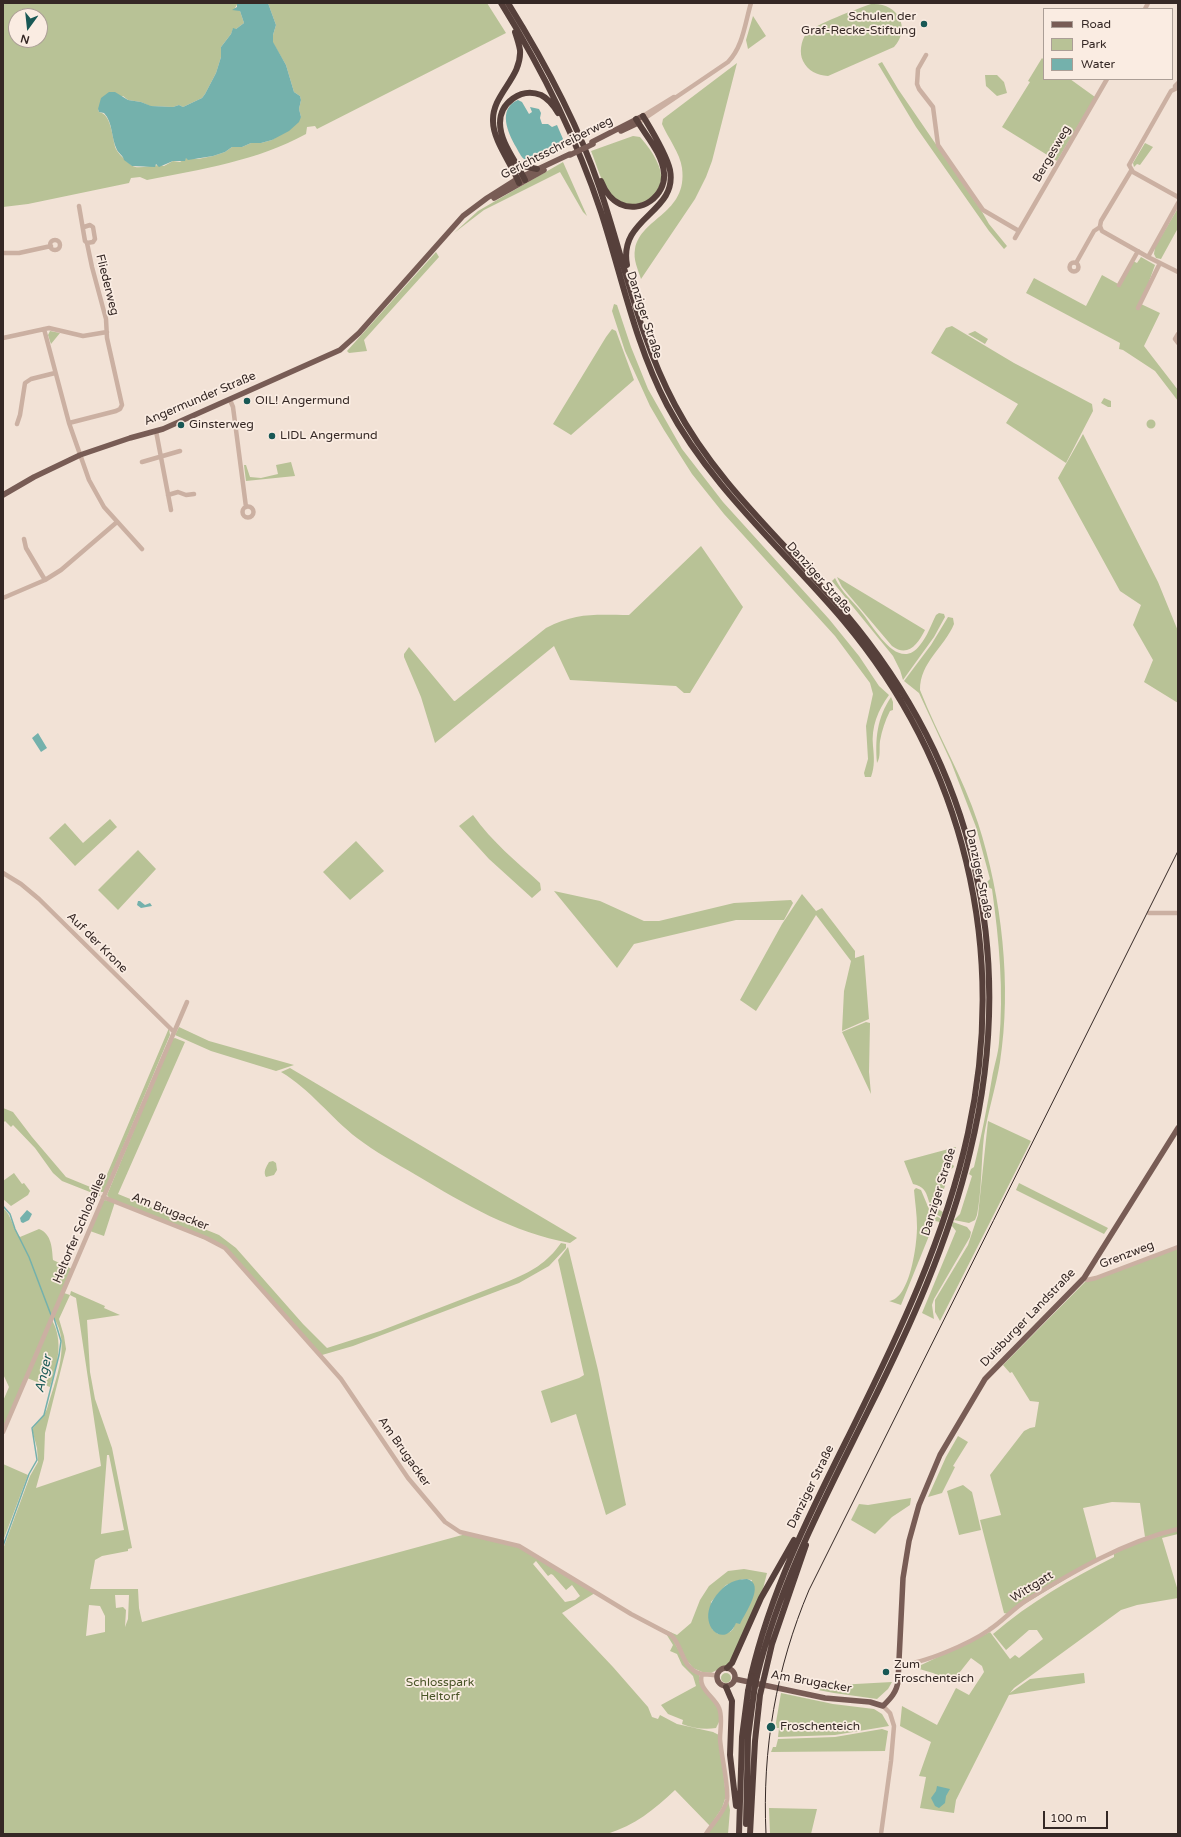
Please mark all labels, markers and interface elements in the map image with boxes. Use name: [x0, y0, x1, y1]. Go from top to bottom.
north arrow: [8, 8, 48, 48]
legend: [1043, 8, 1173, 80]
place label: Schulen der Graf-Recke-Stiftung: [801, 10, 916, 38]
text: Road: [1081, 17, 1111, 31]
marker: Schulen der Graf-Recke-Stiftung: [919, 19, 929, 29]
text: N: [19, 32, 31, 47]
text: Park: [1081, 37, 1107, 51]
text: Water: [1081, 57, 1115, 71]
street label: Gerichtsschreiberweg: [499, 113, 615, 183]
street label: Bergesweg: [1030, 123, 1074, 185]
street label: Fliederweg: [92, 253, 122, 317]
street label: Danziger Straße: [623, 269, 665, 361]
street label: Angermunder Straße: [142, 369, 258, 429]
place label: OIL! Angermund: [255, 394, 350, 408]
marker: OIL! Angermund: [242, 396, 252, 406]
place label: Ginsterweg: [189, 418, 254, 432]
marker: Ginsterweg: [176, 420, 186, 430]
place label: LIDL Angermund: [280, 429, 378, 443]
marker: LIDL Angermund: [267, 431, 277, 441]
street label: Danziger Straße: [783, 539, 855, 617]
street label: Danziger Straße: [962, 828, 996, 920]
street label: Auf der Krone: [64, 910, 130, 976]
street label: Danziger Straße: [919, 1146, 959, 1238]
street label: Heltorfer Schloßallee: [50, 1171, 110, 1285]
street label: Am Brugacker: [129, 1190, 211, 1234]
street label: Grenzweg: [1098, 1238, 1156, 1272]
street label: Duisburger Landstraße: [977, 1266, 1079, 1370]
water label: Anger: [32, 1354, 56, 1394]
street label: Am Brugacker: [375, 1414, 433, 1490]
street label: Danziger Straße: [785, 1443, 837, 1531]
street label: Wittgatt: [1008, 1568, 1056, 1606]
place label: Zum Froschenteich: [894, 1658, 974, 1686]
marker: Zum Froschenteich: [881, 1667, 891, 1677]
street label: Am Brugacker: [770, 1668, 852, 1696]
park label: Schlosspark Heltorf: [406, 1676, 474, 1704]
place label: Froschenteich: [780, 1720, 860, 1734]
marker: Froschenteich: [765, 1721, 777, 1733]
scale bar: [1045, 1803, 1110, 1829]
text: 100 m: [1050, 1811, 1087, 1825]

